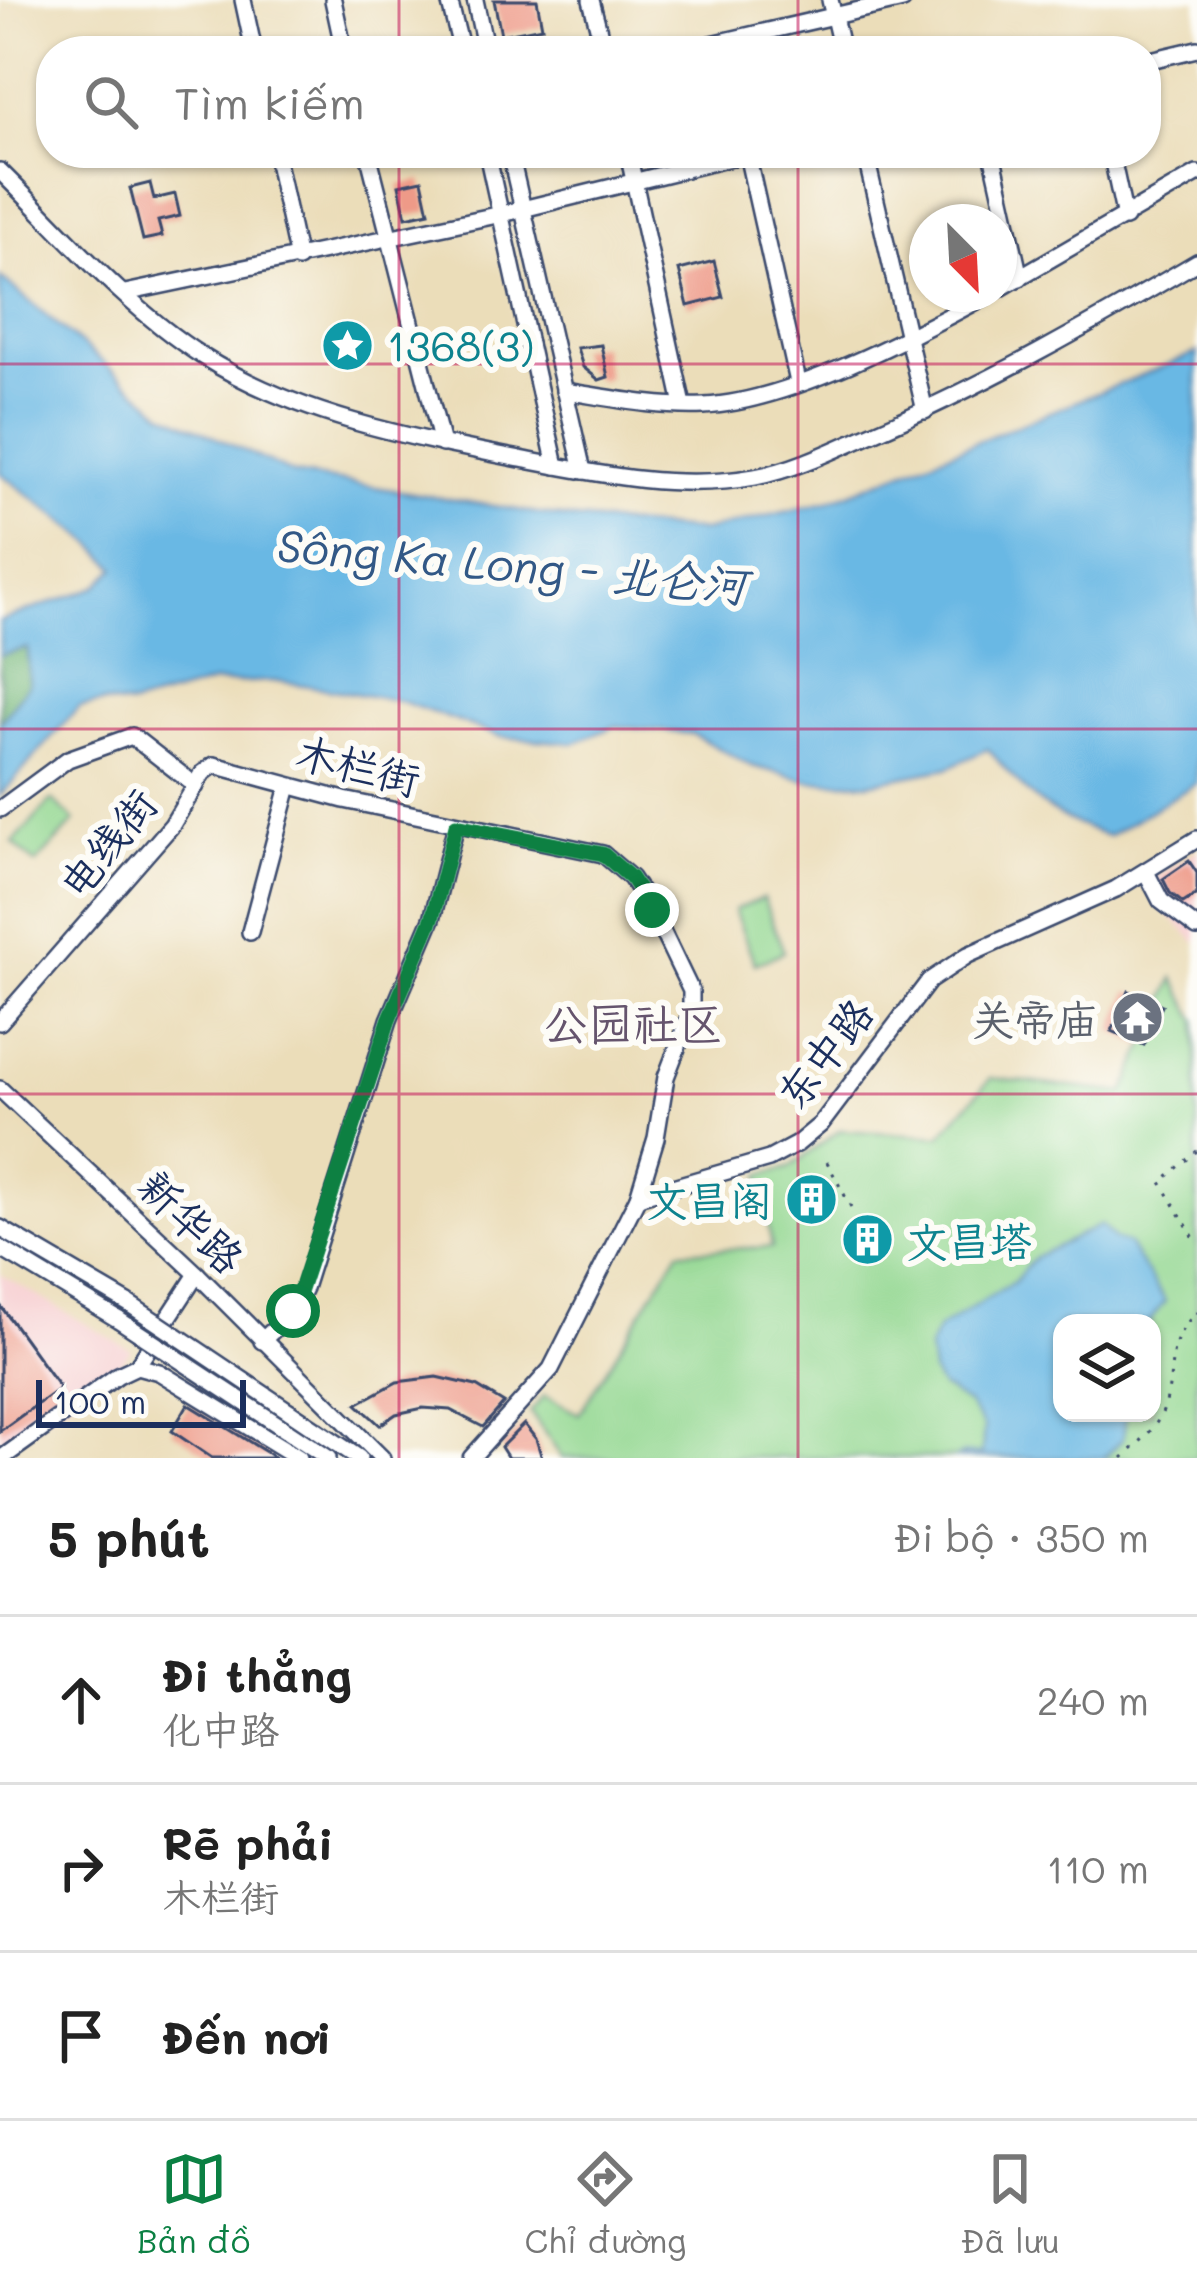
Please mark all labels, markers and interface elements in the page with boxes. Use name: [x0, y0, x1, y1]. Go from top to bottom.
search box: [36, 36, 1161, 168]
icon: search: [78, 69, 144, 135]
text: Tìm kiếm: [174, 73, 365, 131]
north arrow: [909, 204, 1017, 312]
place icon: 1368(3): [320, 317, 376, 373]
place label: 1368(3): [387, 318, 534, 373]
water label: Sông Ka Long - 北仑河: [275, 515, 756, 614]
street label: 木栏街: [290, 723, 426, 807]
street label: 电线街: [46, 777, 168, 909]
route end: [625, 883, 679, 937]
street label: 东中路: [764, 986, 884, 1120]
temple icon: 关帝庙: [1109, 990, 1165, 1046]
place label: 关帝庙: [972, 991, 1098, 1046]
district label: 公园社区: [543, 993, 723, 1051]
street label: 新华路: [128, 1157, 256, 1285]
building icon: 文昌阁: [783, 1171, 839, 1227]
place label: 文昌阁: [646, 1172, 772, 1227]
building icon: 文昌塔: [839, 1212, 895, 1268]
place label: 文昌塔: [906, 1213, 1032, 1268]
route start: [266, 1284, 320, 1338]
map controls: [1053, 1314, 1161, 1422]
button: layers: [1053, 1314, 1161, 1422]
scale bar: [36, 1374, 246, 1427]
text: 100 m: [54, 1379, 146, 1422]
text: 5 phút: [48, 1503, 210, 1570]
text: Đi bộ · 350 m: [893, 1511, 1149, 1562]
text: Đi thẳng: [162, 1645, 352, 1703]
icon: ahead: [48, 1667, 114, 1733]
text: 240 m: [1037, 1674, 1149, 1725]
text: 化中路: [162, 1703, 279, 1754]
text: Rẽ phải: [162, 1813, 334, 1871]
icon: right: [48, 1835, 114, 1901]
text: 110 m: [1047, 1842, 1149, 1893]
text: 木栏街: [162, 1871, 279, 1922]
icon: arrive: [48, 2003, 114, 2069]
text: Đến nơi: [162, 2007, 331, 2065]
tab: Bản đồ: [137, 2146, 250, 2261]
tab: Chỉ đường: [525, 2146, 686, 2261]
tab: Đã lưu: [961, 2146, 1060, 2261]

